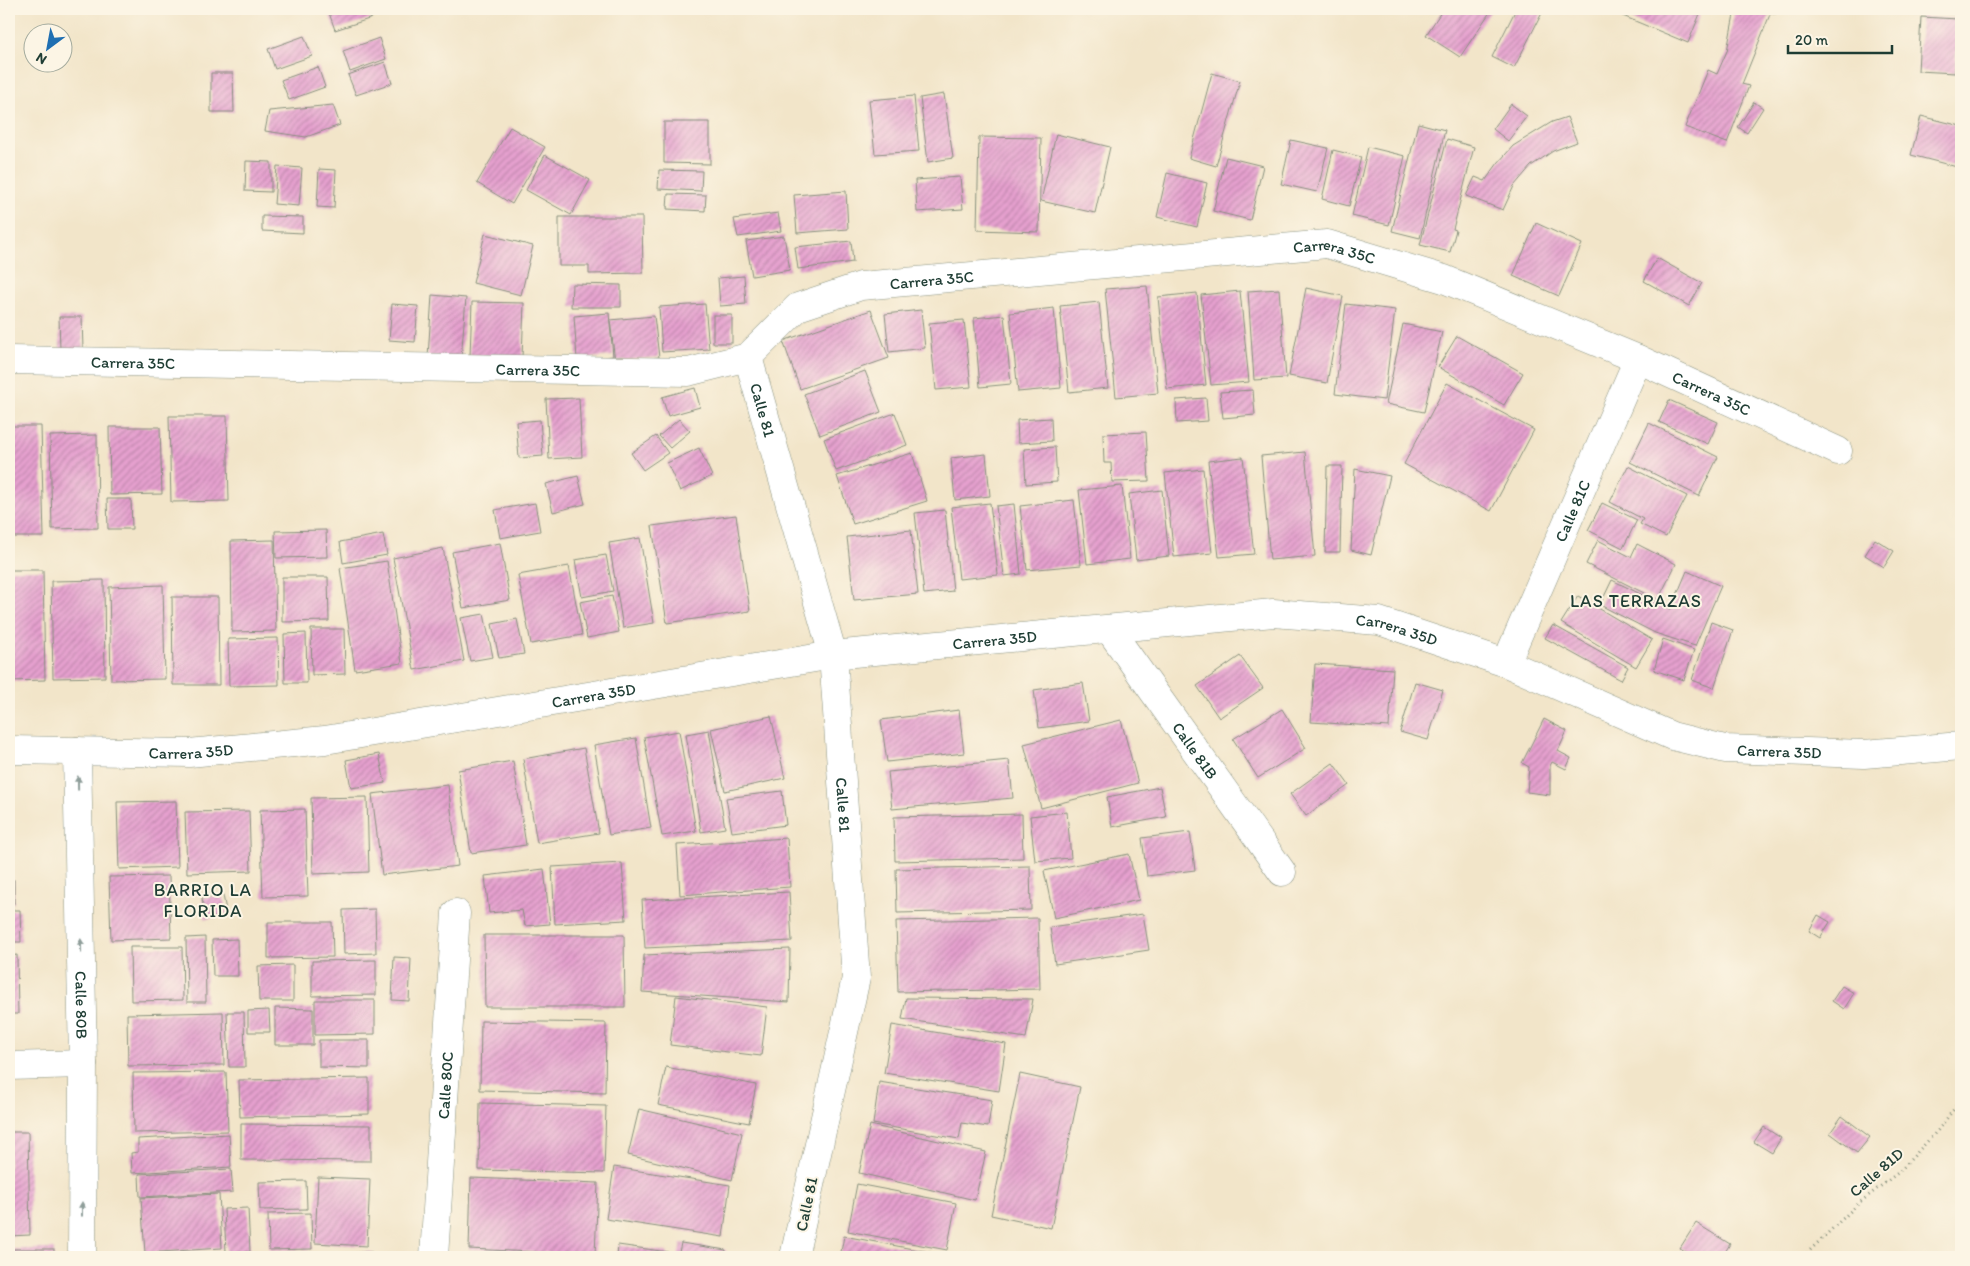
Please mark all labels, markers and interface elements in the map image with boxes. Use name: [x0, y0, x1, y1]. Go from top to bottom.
north arrow: [22, 22, 72, 72]
scale bar: [1788, 22, 1891, 54]
text: 20 m: [1795, 31, 1829, 49]
text: N: [33, 49, 50, 68]
street label: Carrera 35C: [1292, 234, 1378, 268]
street label: Carrera 35C: [889, 267, 975, 293]
street label: Carrera 35C: [91, 352, 175, 373]
street label: Carrera 35C: [496, 360, 580, 380]
street label: Carrera 35C: [1669, 367, 1754, 420]
street label: Calle 81: [746, 381, 779, 440]
street label: Calle 81C: [1551, 477, 1594, 545]
district label: LAS TERRAZAS: [1570, 590, 1702, 612]
street label: Carrera 35D: [1355, 610, 1440, 650]
street label: Carrera 35D: [952, 627, 1038, 654]
street label: Carrera 35D: [550, 679, 637, 712]
street label: Calle 81B: [1168, 718, 1222, 783]
street label: Carrera 35D: [148, 740, 234, 763]
street label: Carrera 35D: [1737, 740, 1822, 762]
one-way arrow: [73, 775, 81, 791]
street label: Calle 81: [832, 777, 855, 834]
district label: BARRIO LA FLORIDA: [154, 879, 252, 922]
one-way arrow: [76, 937, 84, 953]
street label: Calle 80B: [71, 971, 92, 1039]
street label: Calle 80C: [434, 1051, 457, 1120]
street label: Calle 81D: [1845, 1143, 1908, 1201]
street label: Calle 81: [791, 1175, 822, 1233]
one-way arrow: [78, 1200, 86, 1216]

